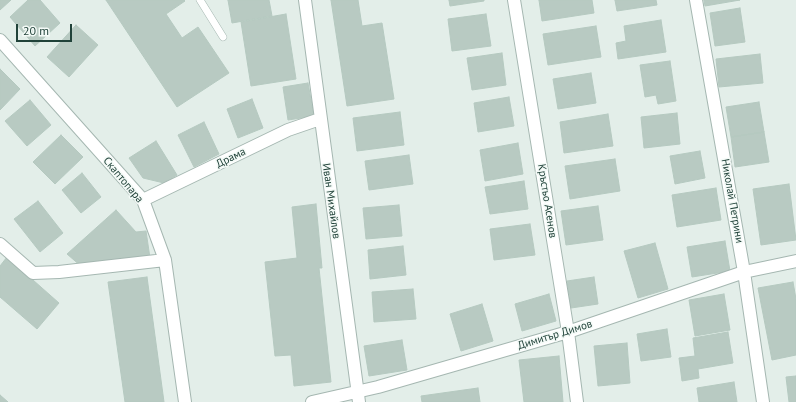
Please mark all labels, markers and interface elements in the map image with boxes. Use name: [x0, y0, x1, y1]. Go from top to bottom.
scale bar: [18, 16, 74, 42]
text: 20 m: [23, 23, 49, 38]
street label: Драма: [214, 145, 248, 171]
street label: Скаптопара: [100, 154, 146, 206]
street label: Николай Петрини: [718, 158, 746, 244]
street label: Иван Михайлов: [319, 162, 343, 240]
street label: Кръстьо Асенов: [535, 163, 559, 239]
street label: Димитър Димов: [516, 317, 594, 353]

